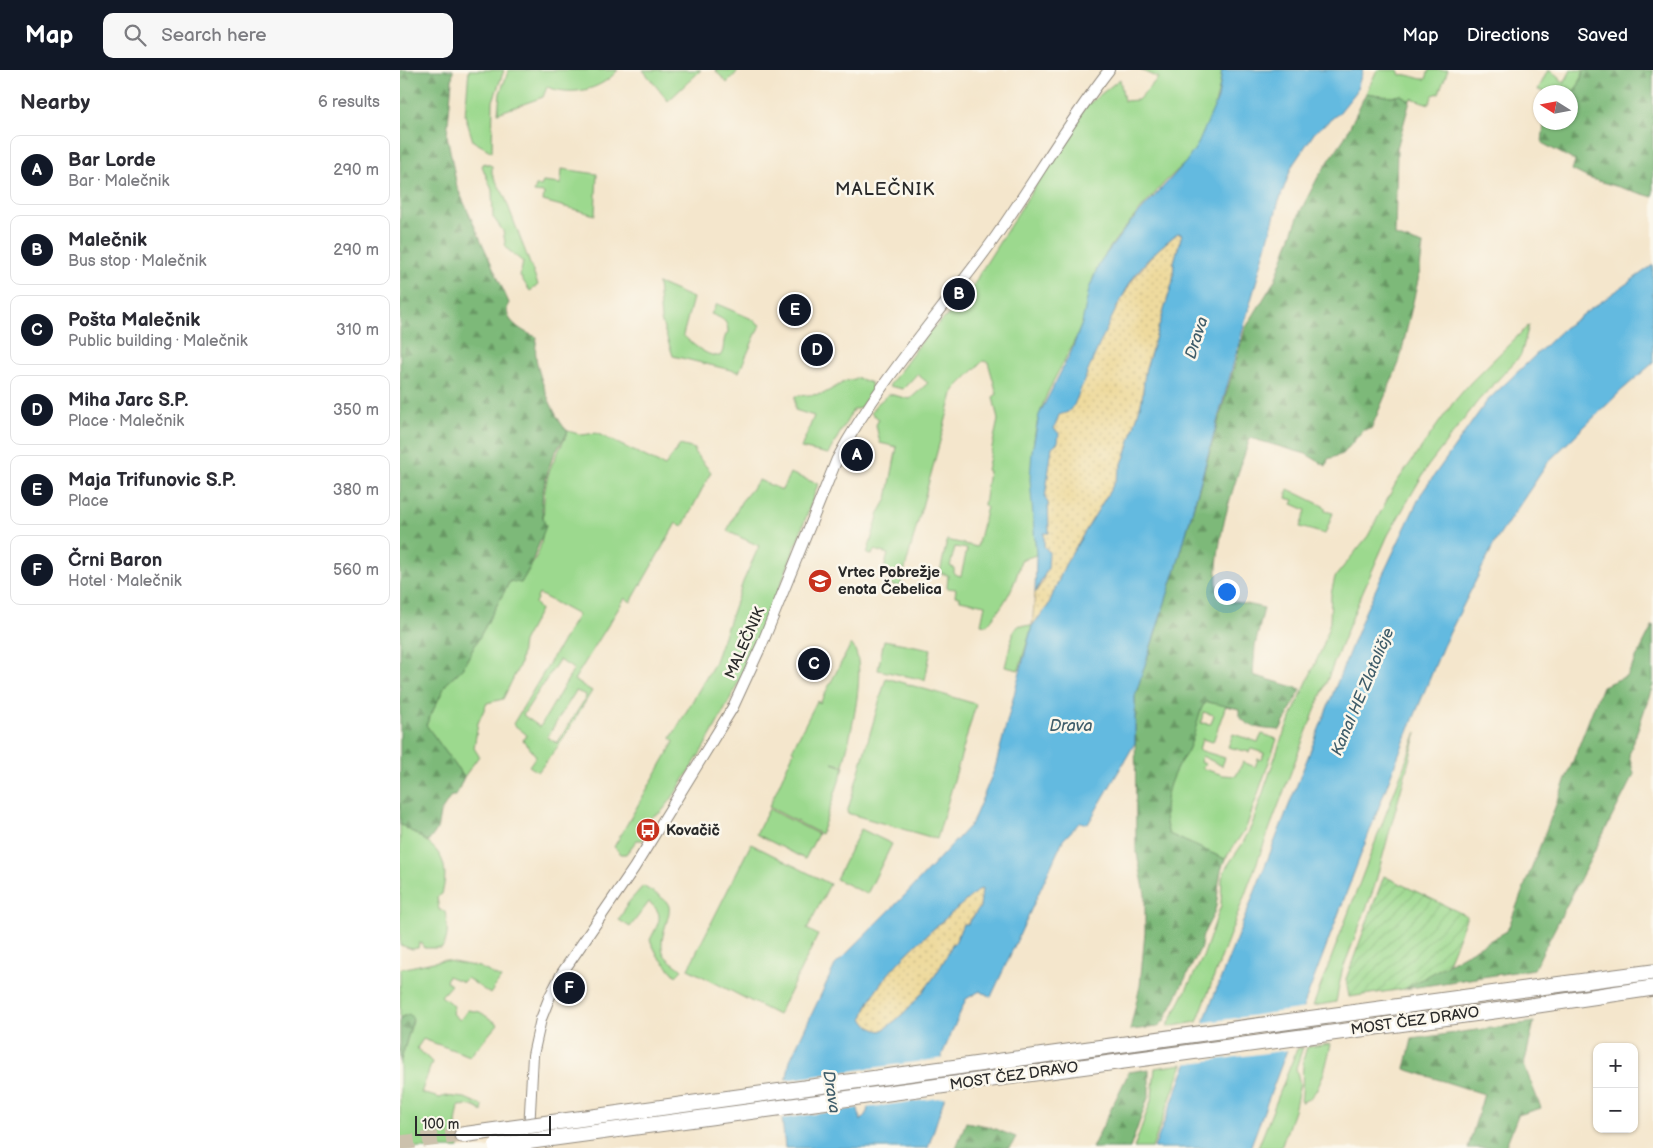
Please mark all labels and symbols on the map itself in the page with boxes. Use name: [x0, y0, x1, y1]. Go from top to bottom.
north arrow: [1533, 85, 1578, 130]
district label: MALEČNIK: [835, 177, 935, 200]
pin: B: [943, 275, 975, 313]
pin: E: [779, 291, 811, 329]
water label: Drava: [1181, 315, 1213, 361]
pin: D: [801, 331, 833, 369]
pin: A: [841, 436, 873, 474]
place label: Vrtec Pobrežje enota Čebelica: [838, 563, 942, 599]
school or university icon: Vrtec Pobrežje enota Čebelica: [807, 568, 833, 594]
your location: [1214, 579, 1240, 605]
street label: MALEČNIK: [721, 604, 769, 682]
water label: Kanal HE Zlatoličje: [1327, 625, 1399, 759]
pin: C: [798, 645, 830, 683]
water label: Drava: [1050, 717, 1092, 736]
bus stop icon: Kovačič: [635, 817, 661, 843]
place label: Kovačič: [666, 821, 720, 840]
pin: F: [553, 969, 585, 1007]
street label: MOST ČEZ DRAVO: [1349, 1003, 1481, 1039]
street label: MOST ČEZ DRAVO: [948, 1058, 1080, 1094]
water label: Drava: [818, 1069, 844, 1115]
scale bar: [415, 1113, 551, 1136]

